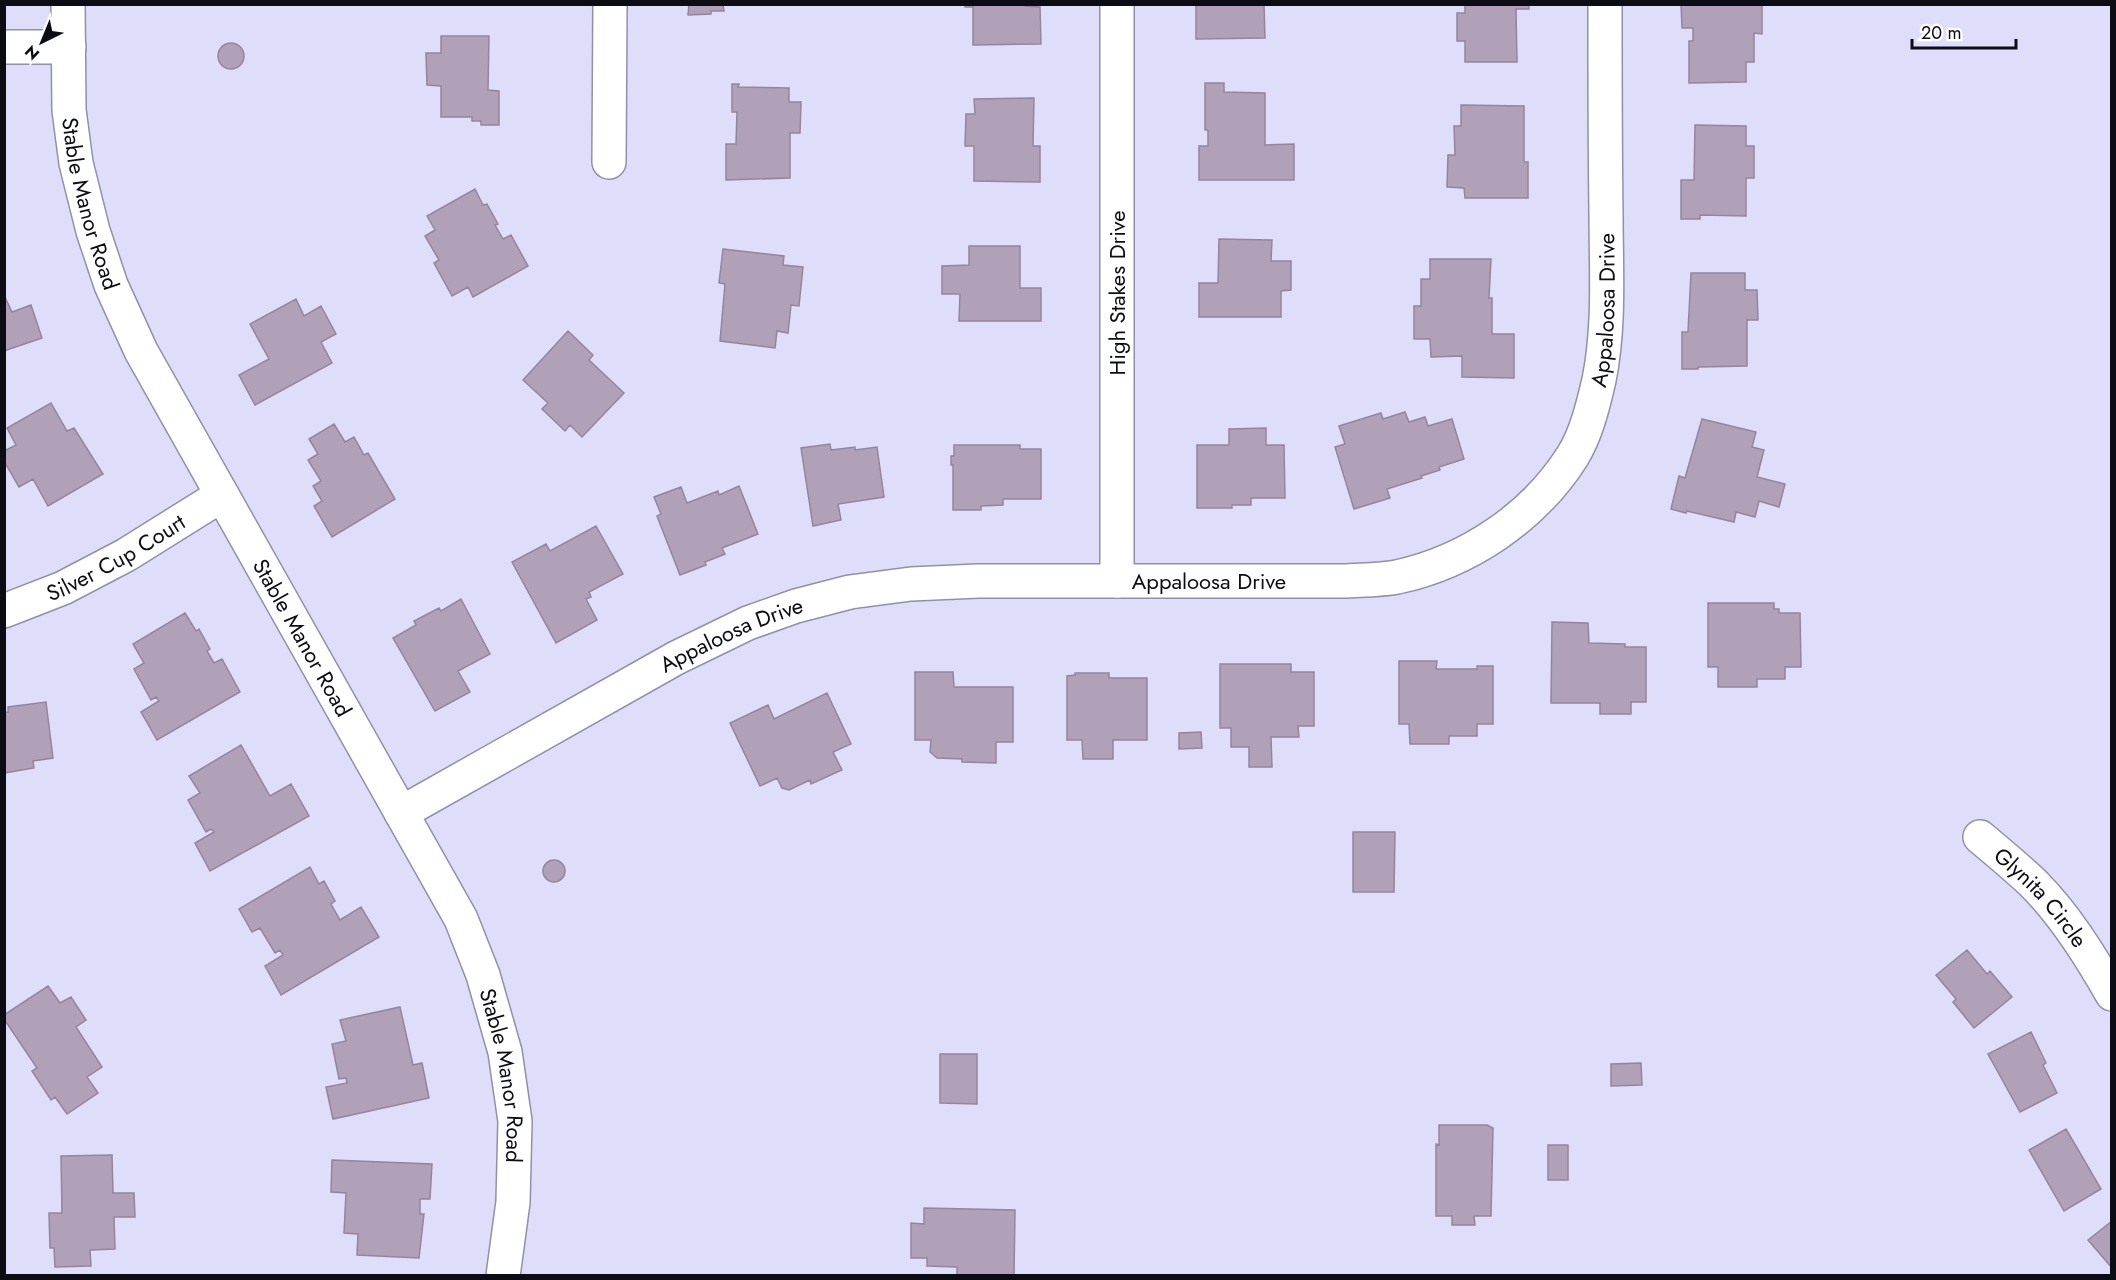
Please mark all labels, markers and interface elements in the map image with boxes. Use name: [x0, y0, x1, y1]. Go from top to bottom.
north arrow: [12, 12, 72, 72]
scale bar: [1912, 12, 2016, 50]
text: 20 m: [1921, 20, 1961, 46]
text: N: [20, 40, 45, 65]
street label: Stable Manor Road: [54, 115, 127, 294]
street label: High Stakes Drive: [1101, 210, 1133, 376]
street label: Appaloosa Drive: [1582, 233, 1623, 390]
street label: Silver Cup Court: [42, 506, 192, 609]
street label: Stable Manor Road: [245, 553, 360, 723]
street label: Appaloosa Drive: [1132, 565, 1286, 597]
street label: Appaloosa Drive: [653, 589, 806, 680]
street label: Glynita Circle: [1987, 839, 2096, 954]
street label: Stable Manor Road: [472, 984, 531, 1163]

